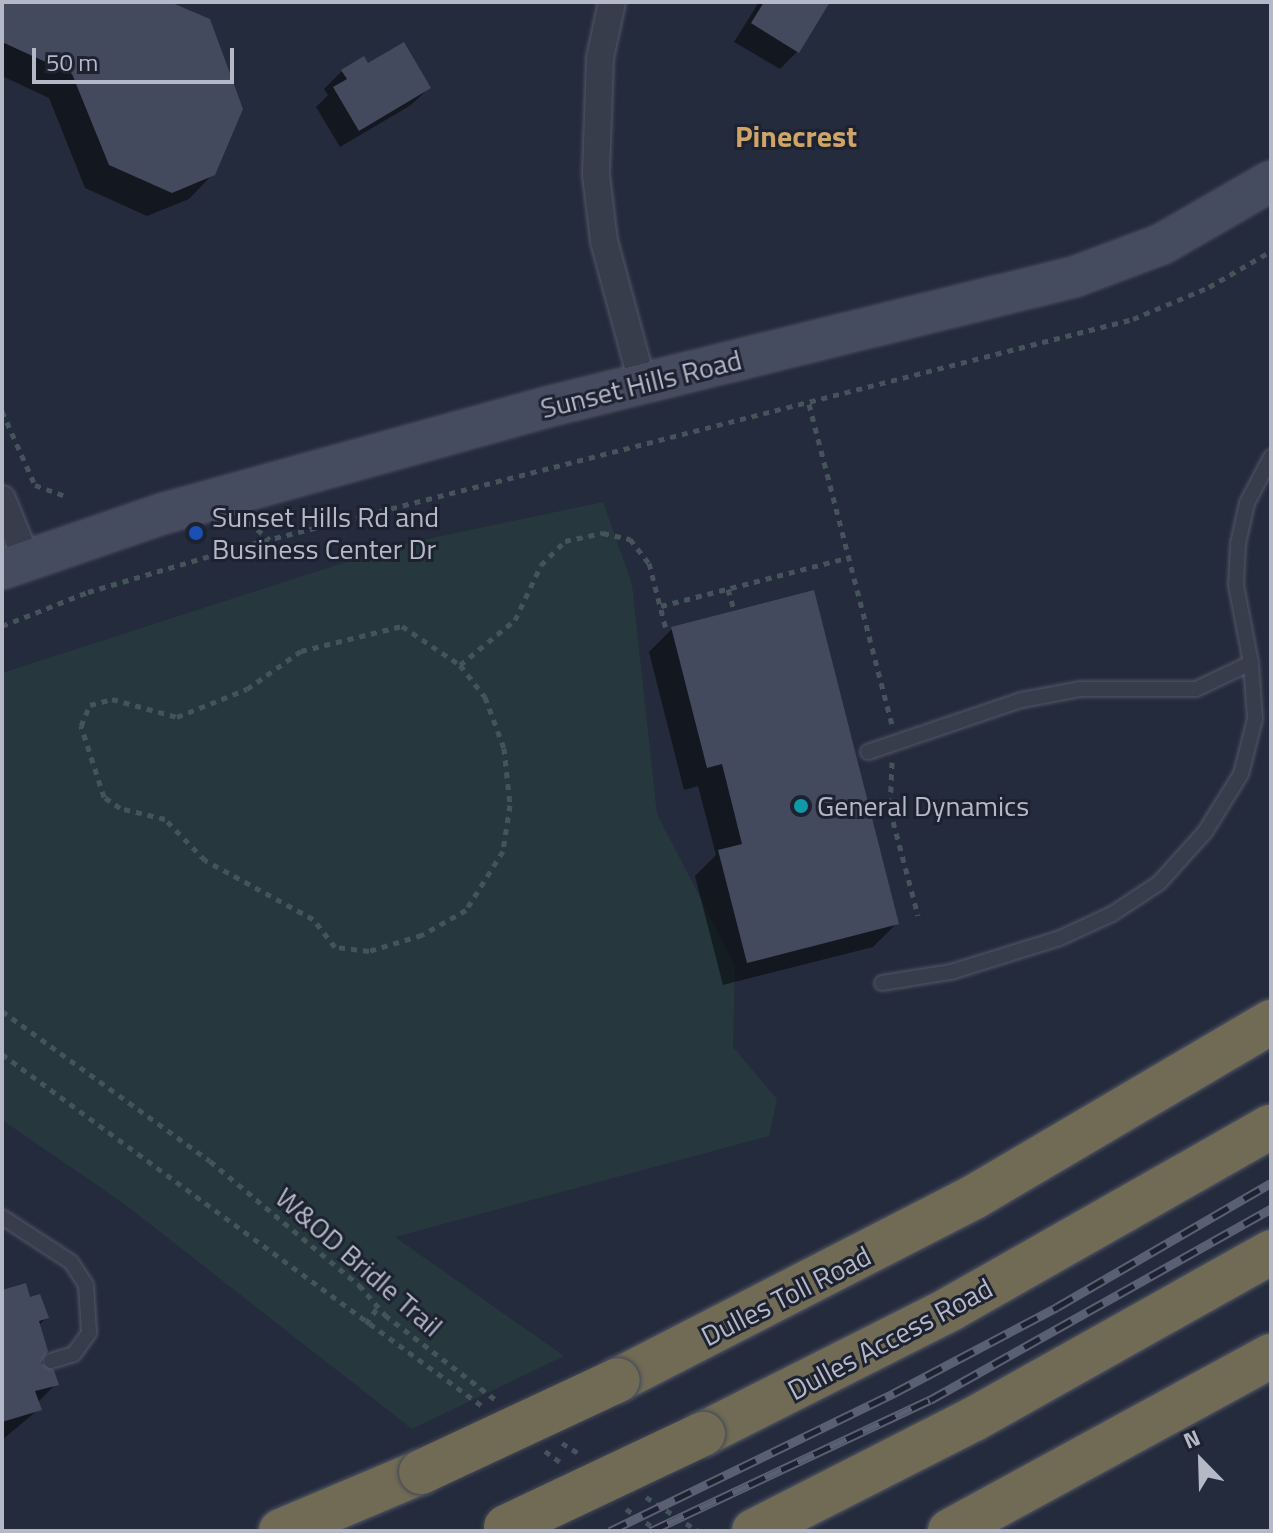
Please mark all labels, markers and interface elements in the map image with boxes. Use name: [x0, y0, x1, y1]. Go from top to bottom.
scale bar: [36, 32, 238, 82]
text: 50 m: [46, 44, 98, 80]
district label: Pinecrest: [735, 118, 857, 154]
street label: Sunset Hills Road: [537, 343, 745, 425]
place label: Sunset Hills Rd and Business Center Dr: [212, 500, 439, 566]
marker: Sunset Hills Rd and Business Center Dr: [187, 524, 205, 542]
place label: General Dynamics: [817, 789, 1029, 823]
marker: General Dynamics: [792, 797, 810, 815]
street label: W&OD Bridle Trail: [269, 1181, 449, 1343]
street label: Dulles Toll Road: [696, 1239, 876, 1353]
street label: Dulles Access Road: [782, 1271, 998, 1407]
text: N: [1178, 1420, 1205, 1458]
north arrow: [1161, 1421, 1241, 1501]

